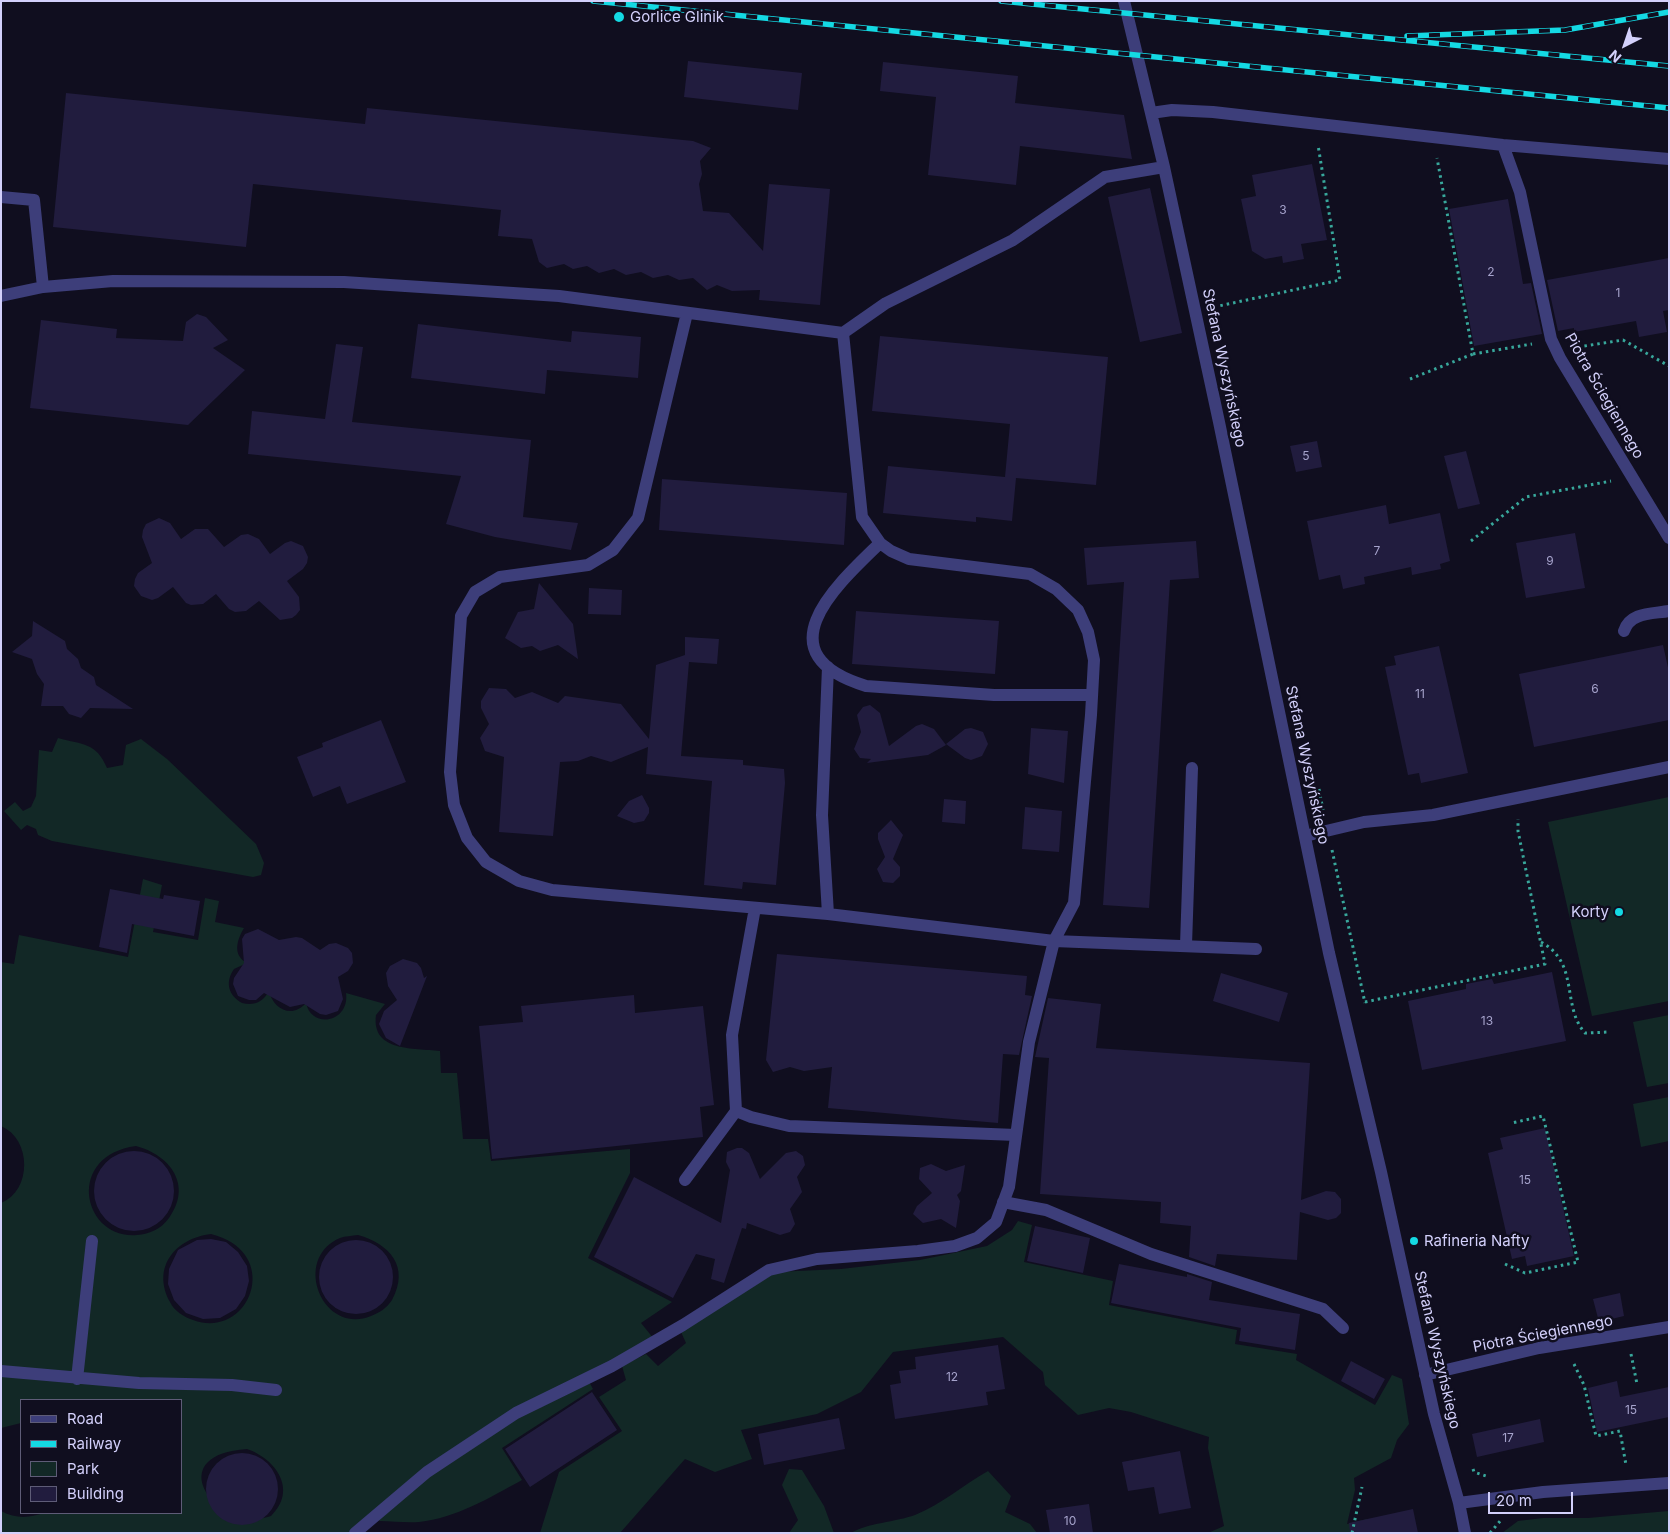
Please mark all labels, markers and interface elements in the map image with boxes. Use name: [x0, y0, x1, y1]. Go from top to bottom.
place label: Gorlice Glinik: [630, 8, 724, 26]
marker: Gorlice Glinik: [612, 10, 626, 24]
north arrow: [1600, 20, 1650, 70]
text: N: [1605, 47, 1624, 67]
house number: 3: [1279, 203, 1287, 217]
house number: 2: [1487, 265, 1495, 279]
house number: 1: [1616, 286, 1620, 300]
street label: Stefana Wyszyńskiego: [1198, 287, 1250, 449]
street label: Piotra Ściegiennego: [1561, 330, 1647, 462]
house number: 5: [1302, 449, 1310, 463]
house number: 7: [1374, 544, 1380, 558]
house number: 9: [1546, 554, 1554, 568]
house number: 6: [1591, 682, 1599, 696]
street label: Stefana Wyszyńskiego: [1281, 684, 1333, 846]
house number: 11: [1415, 687, 1425, 701]
place label: Korty: [1571, 903, 1609, 921]
marker: Korty: [1613, 906, 1625, 918]
house number: 13: [1481, 1014, 1493, 1028]
house number: 15: [1519, 1173, 1531, 1187]
place label: Rafineria Nafty: [1424, 1232, 1529, 1250]
marker: Rafineria Nafty: [1408, 1235, 1420, 1247]
street label: Stefana Wyszyńskiego: [1410, 1269, 1464, 1431]
street label: Piotra Ściegiennego: [1471, 1312, 1615, 1356]
house number: 12: [946, 1370, 958, 1384]
legend: [20, 1399, 182, 1514]
house number: 15: [1625, 1403, 1637, 1417]
text: Road: [67, 1409, 103, 1428]
house number: 17: [1502, 1431, 1514, 1445]
text: Railway: [67, 1434, 121, 1453]
text: Park: [67, 1459, 99, 1478]
scale bar: [1490, 1482, 1575, 1514]
text: Building: [67, 1484, 124, 1503]
text: 20 m: [1496, 1491, 1532, 1510]
house number: 10: [1064, 1514, 1076, 1528]

